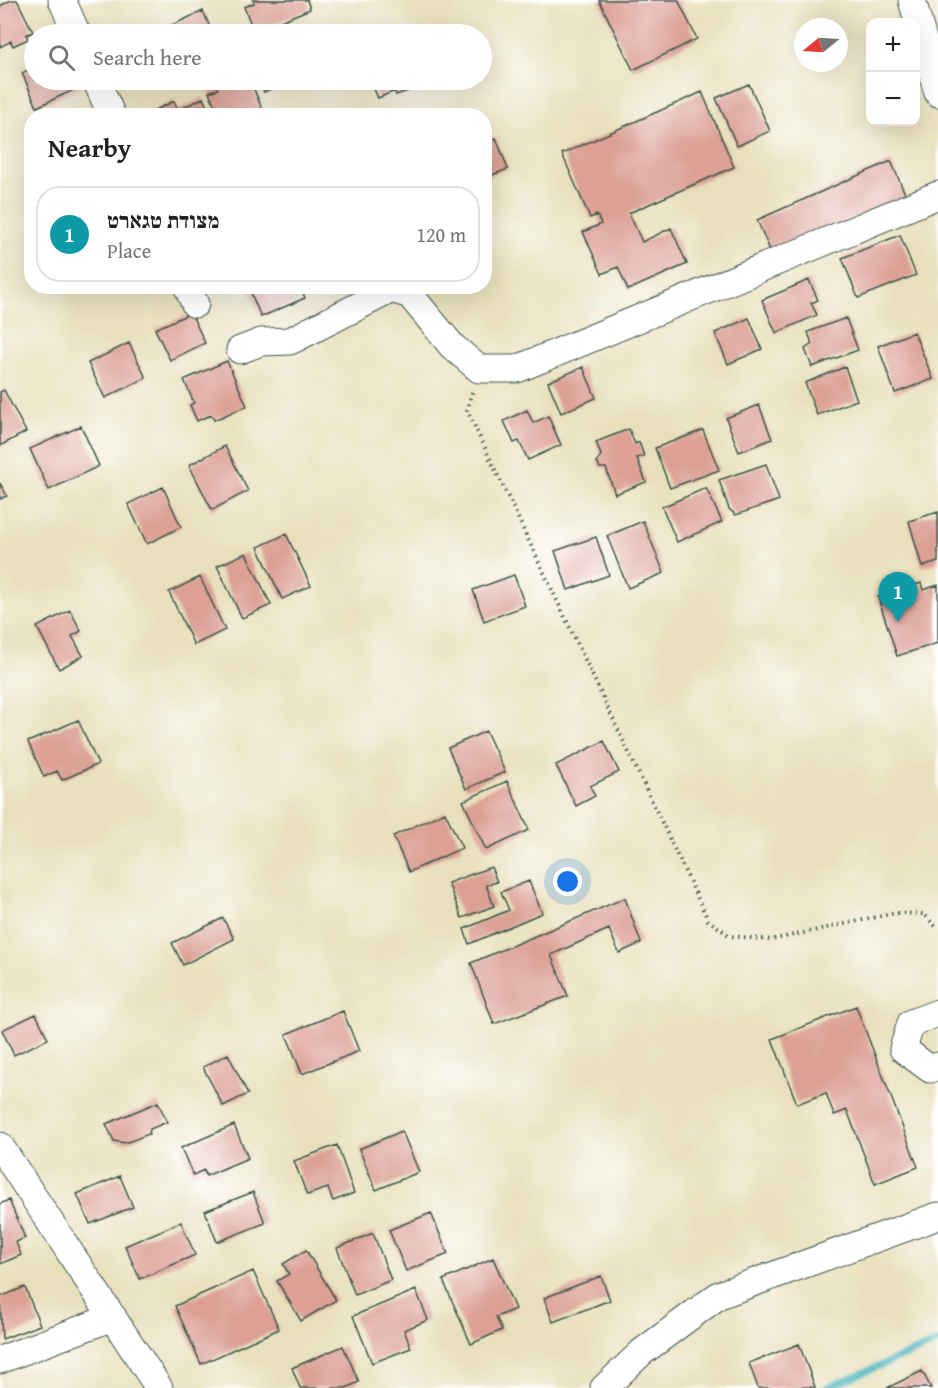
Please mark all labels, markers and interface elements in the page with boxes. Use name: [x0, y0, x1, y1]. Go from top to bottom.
north arrow: [794, 18, 848, 72]
map controls: [866, 18, 920, 126]
button: +: [866, 18, 920, 72]
search box: [24, 24, 492, 90]
icon: search: [45, 41, 78, 74]
text: Search here: [93, 41, 202, 73]
button: −: [866, 72, 920, 126]
text: Nearby: [48, 128, 131, 167]
text: מצודת טגארט: [107, 204, 219, 236]
text: 1: [64, 220, 75, 249]
text: 120 m: [416, 220, 466, 249]
text: Place: [107, 236, 151, 265]
pin: 1: [878, 572, 918, 622]
your location: [553, 867, 582, 896]

